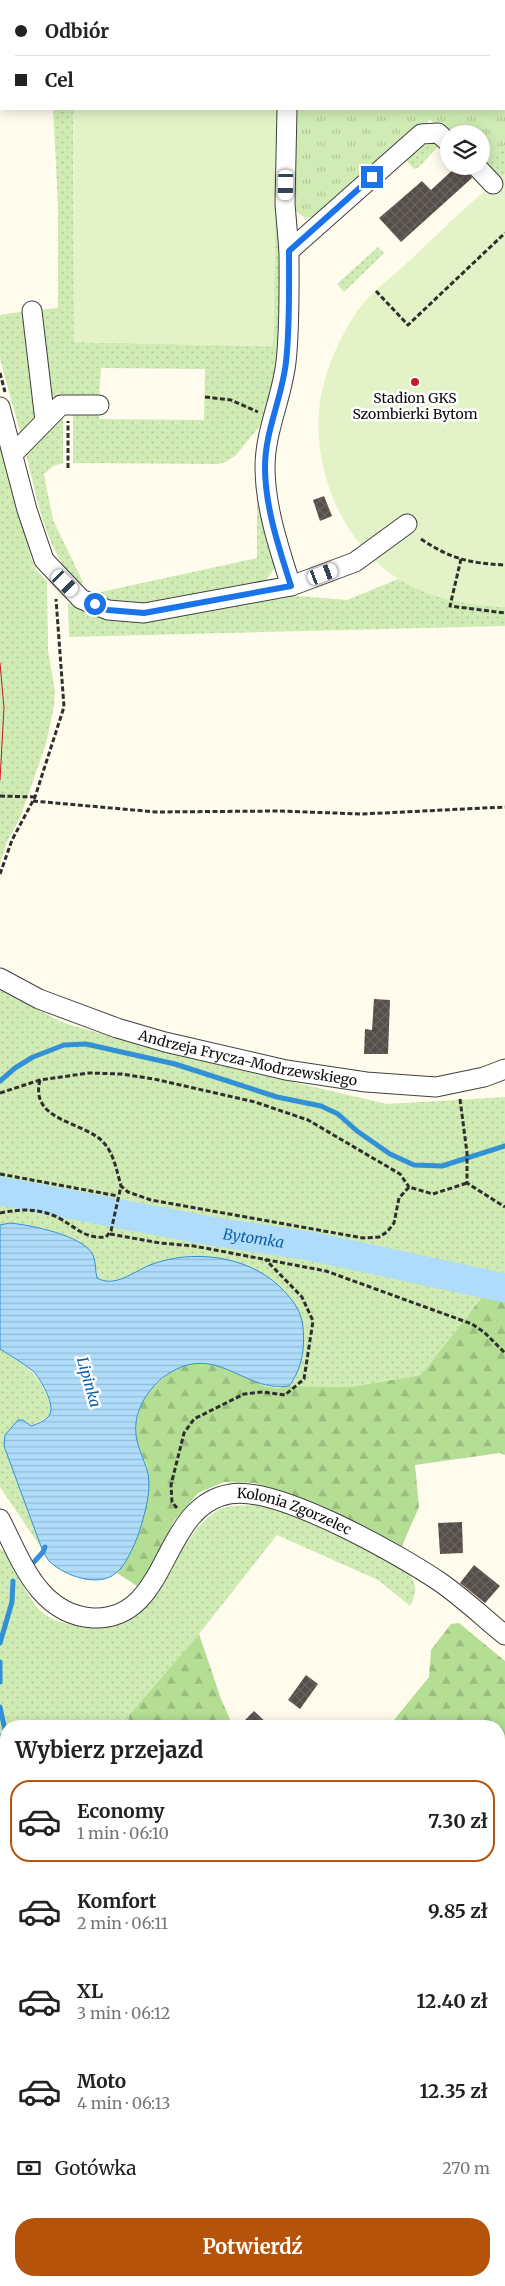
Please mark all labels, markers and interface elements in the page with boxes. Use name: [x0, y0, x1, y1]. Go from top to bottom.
text: Odbiór: [45, 19, 109, 43]
text: Cel: [45, 68, 74, 92]
map controls: [440, 125, 490, 175]
button: layers: [440, 125, 490, 175]
route end: [361, 166, 383, 188]
car: [278, 170, 293, 200]
marker: Stadion GKS Szombierki Bytom: [409, 376, 421, 388]
place label: Stadion GKS Szombierki Bytom: [352, 389, 478, 423]
car: [306, 562, 339, 586]
car: [49, 567, 80, 599]
route start: [84, 593, 106, 615]
street label: Andrzeja Frycza-Modrzewskiego: [135, 1025, 358, 1090]
water label: Bytomka: [222, 1224, 286, 1252]
water label: Lipinka: [73, 1355, 105, 1409]
street label: Kolonia Zgorzelec: [237, 1484, 354, 1539]
text: Wybierz przejazd: [15, 1736, 203, 1764]
icon: car: [17, 1799, 62, 1844]
text: Economy: [77, 1799, 165, 1823]
text: 7.30 zł: [428, 1809, 488, 1833]
text: 1 min · 06:10: [77, 1823, 169, 1843]
icon: car: [17, 1889, 62, 1934]
text: Komfort: [77, 1889, 156, 1913]
text: 9.85 zł: [428, 1899, 488, 1923]
text: 2 min · 06:11: [77, 1913, 168, 1933]
icon: car: [17, 1979, 62, 2024]
text: XL: [77, 1979, 103, 2003]
text: 12.40 zł: [416, 1989, 488, 2013]
text: 3 min · 06:12: [77, 2003, 170, 2023]
icon: car: [17, 2069, 62, 2114]
text: Moto: [77, 2069, 126, 2093]
text: 12.35 zł: [419, 2079, 488, 2103]
text: 4 min · 06:13: [77, 2093, 170, 2113]
icon: cash: [15, 2154, 43, 2182]
text: Gotówka: [55, 2156, 136, 2180]
text: 270 m: [442, 2158, 490, 2178]
button: Potwierdź: [15, 2218, 490, 2276]

